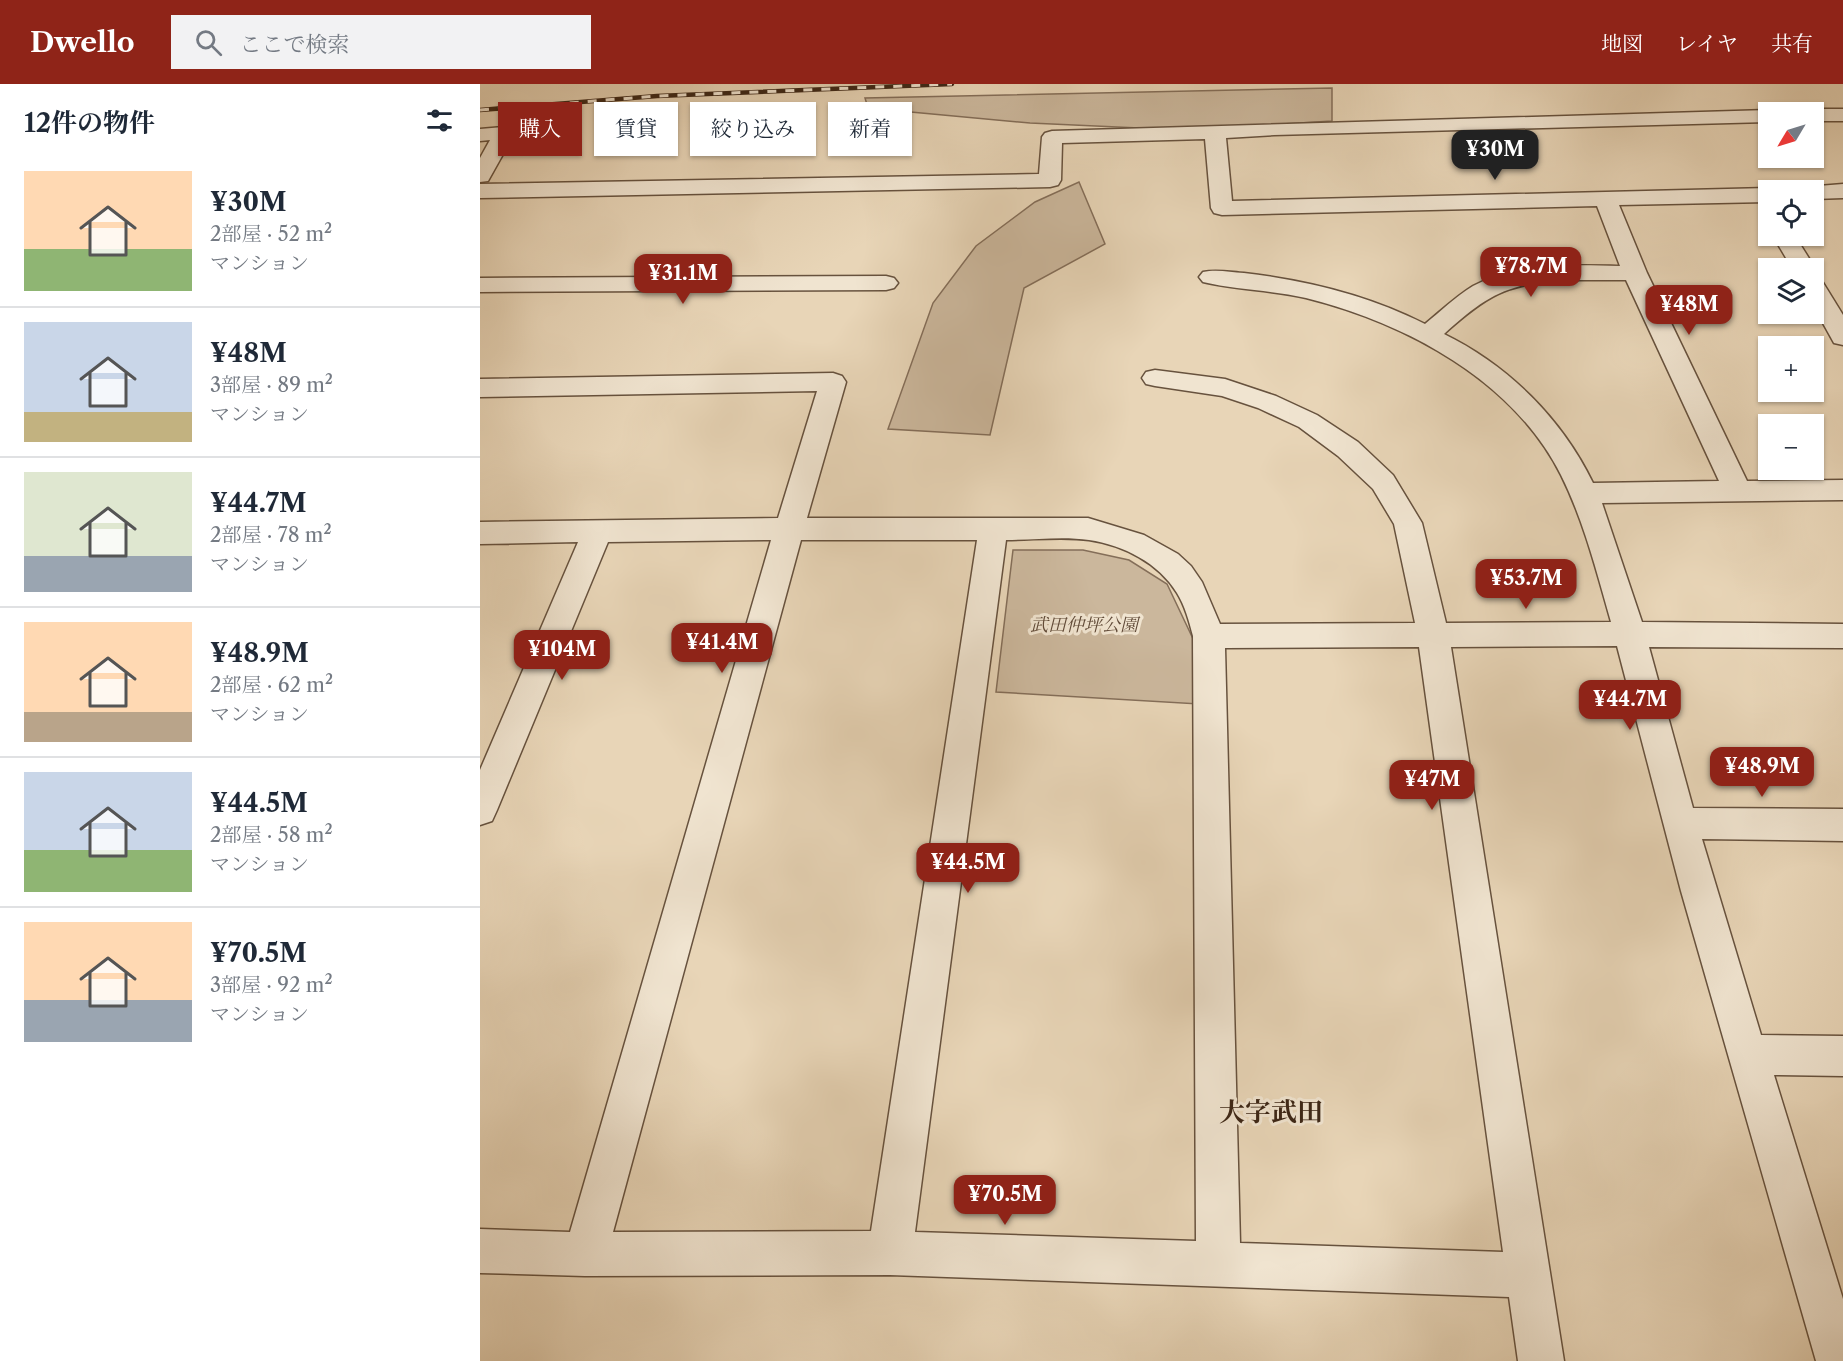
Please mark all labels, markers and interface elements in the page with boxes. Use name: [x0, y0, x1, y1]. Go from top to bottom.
search box: [171, 15, 591, 69]
text: Dwello: [30, 25, 135, 59]
icon: search: [192, 26, 225, 59]
text: ここで検索: [240, 31, 350, 58]
text: 地図: [1601, 31, 1643, 56]
text: レイヤ: [1676, 31, 1738, 56]
text: 共有: [1771, 31, 1813, 56]
chip: 購入: [498, 102, 582, 156]
chip: 賃貸: [594, 102, 678, 156]
chip: 絞り込み: [690, 102, 816, 156]
chip: 新着: [828, 102, 912, 156]
north arrow: [1758, 102, 1824, 168]
map controls: [1758, 102, 1824, 480]
icon: filters: [423, 104, 456, 137]
text: 12件の物件: [24, 107, 155, 139]
pin: ¥30M: [1459, 130, 1531, 181]
text: ¥30M: [1466, 137, 1524, 161]
button: locate: [1758, 180, 1824, 246]
text: ¥30M: [210, 186, 287, 218]
icon: home: [72, 195, 144, 267]
text: 2部屋 · 52 m²: [210, 222, 332, 246]
pin: ¥78.7M: [1482, 247, 1580, 298]
text: マンション: [210, 251, 309, 275]
pin: ¥31.1M: [634, 254, 732, 305]
text: ¥78.7M: [1494, 254, 1568, 278]
button: layers: [1758, 258, 1824, 324]
text: ¥31.1M: [648, 261, 718, 285]
pin: ¥48M: [1653, 285, 1725, 336]
text: ¥48M: [1659, 292, 1719, 316]
button: +: [1758, 336, 1824, 402]
text: ¥48M: [210, 337, 287, 369]
icon: home: [72, 346, 144, 418]
text: 3部屋 · 89 m²: [210, 373, 333, 397]
text: マンション: [210, 402, 309, 426]
button: −: [1758, 414, 1824, 480]
text: ¥44.7M: [210, 487, 307, 519]
icon: home: [72, 496, 144, 568]
text: 2部屋 · 78 m²: [210, 523, 332, 547]
text: マンション: [210, 552, 309, 576]
pin: ¥53.7M: [1477, 559, 1575, 610]
text: ¥53.7M: [1489, 566, 1563, 590]
park label: 武田仲坪公園: [1030, 614, 1141, 636]
pin: ¥41.4M: [673, 623, 771, 674]
pin: ¥104M: [520, 630, 604, 681]
text: ¥41.4M: [685, 630, 759, 654]
text: ¥48.9M: [210, 637, 309, 669]
text: ¥104M: [528, 637, 596, 661]
icon: home: [72, 646, 144, 718]
text: 2部屋 · 62 m²: [210, 673, 333, 697]
pin: ¥44.7M: [1581, 680, 1679, 731]
text: ¥44.7M: [1593, 687, 1667, 711]
text: マンション: [210, 702, 309, 726]
pin: ¥48.9M: [1713, 747, 1811, 798]
text: ¥48.9M: [1724, 754, 1800, 778]
pin: ¥47M: [1396, 760, 1468, 811]
text: ¥47M: [1403, 767, 1461, 791]
text: ¥44.5M: [210, 787, 308, 819]
icon: home: [72, 796, 144, 868]
text: 2部屋 · 58 m²: [210, 823, 333, 847]
pin: ¥44.5M: [919, 843, 1017, 894]
text: ¥44.5M: [930, 850, 1006, 874]
text: マンション: [210, 852, 309, 876]
text: ¥70.5M: [210, 937, 307, 969]
icon: home: [72, 946, 144, 1018]
text: 3部屋 · 92 m²: [210, 973, 333, 997]
text: マンション: [210, 1002, 309, 1026]
district label: 大字武田: [1219, 1096, 1323, 1128]
pin: ¥70.5M: [956, 1175, 1054, 1226]
text: ¥70.5M: [968, 1182, 1042, 1206]

